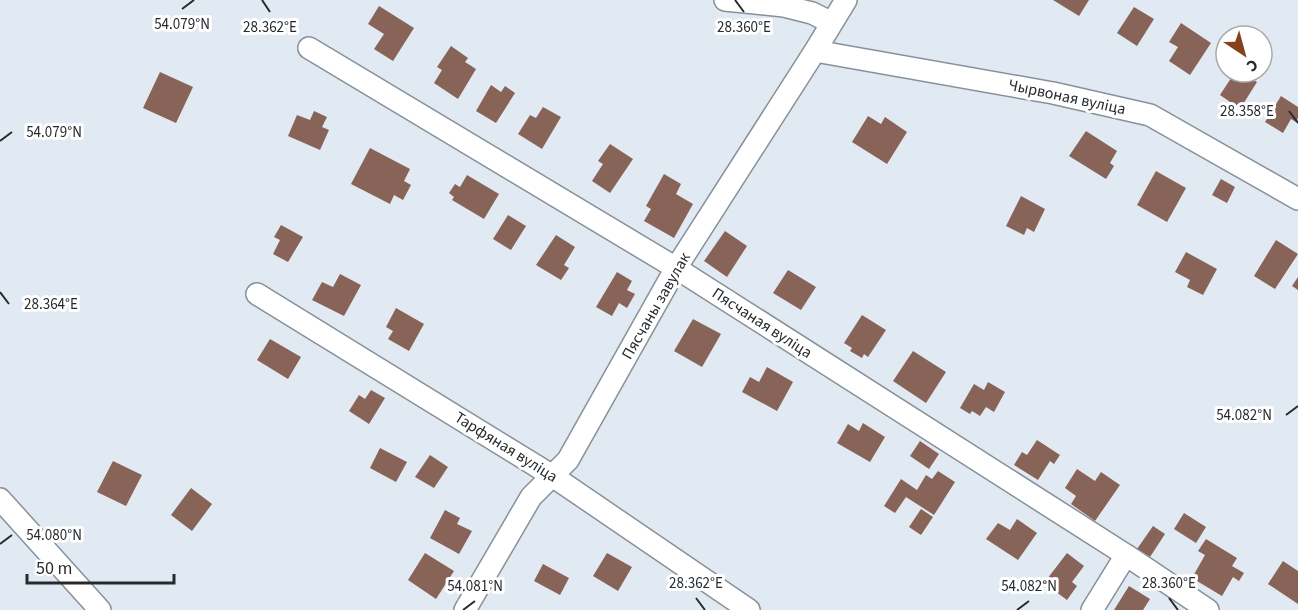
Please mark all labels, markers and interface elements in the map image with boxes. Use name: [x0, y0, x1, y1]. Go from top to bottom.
text: 54.079°N: [154, 14, 210, 35]
text: 28.362°E: [243, 17, 297, 38]
text: 28.360°E: [717, 17, 771, 38]
north arrow: [1214, 24, 1274, 84]
text: С: [1242, 54, 1262, 77]
street label: Чырвоная вуліца: [1006, 74, 1128, 120]
text: 28.358°E: [1220, 101, 1274, 122]
text: 54.079°N: [26, 122, 82, 143]
street label: Пясчаны завулак: [616, 248, 696, 364]
street label: Пясчаная вуліца: [708, 282, 816, 364]
text: 28.364°E: [24, 294, 78, 315]
text: 54.082°N: [1216, 405, 1272, 426]
street label: Тарфяная вуліца: [450, 406, 562, 488]
text: 54.080°N: [26, 525, 82, 546]
scale bar: [27, 547, 174, 585]
text: 50 m: [36, 556, 72, 581]
text: 28.362°E: [669, 573, 723, 594]
text: 28.360°E: [1142, 573, 1196, 594]
text: 54.081°N: [447, 576, 503, 597]
text: 54.082°N: [1001, 576, 1057, 597]

